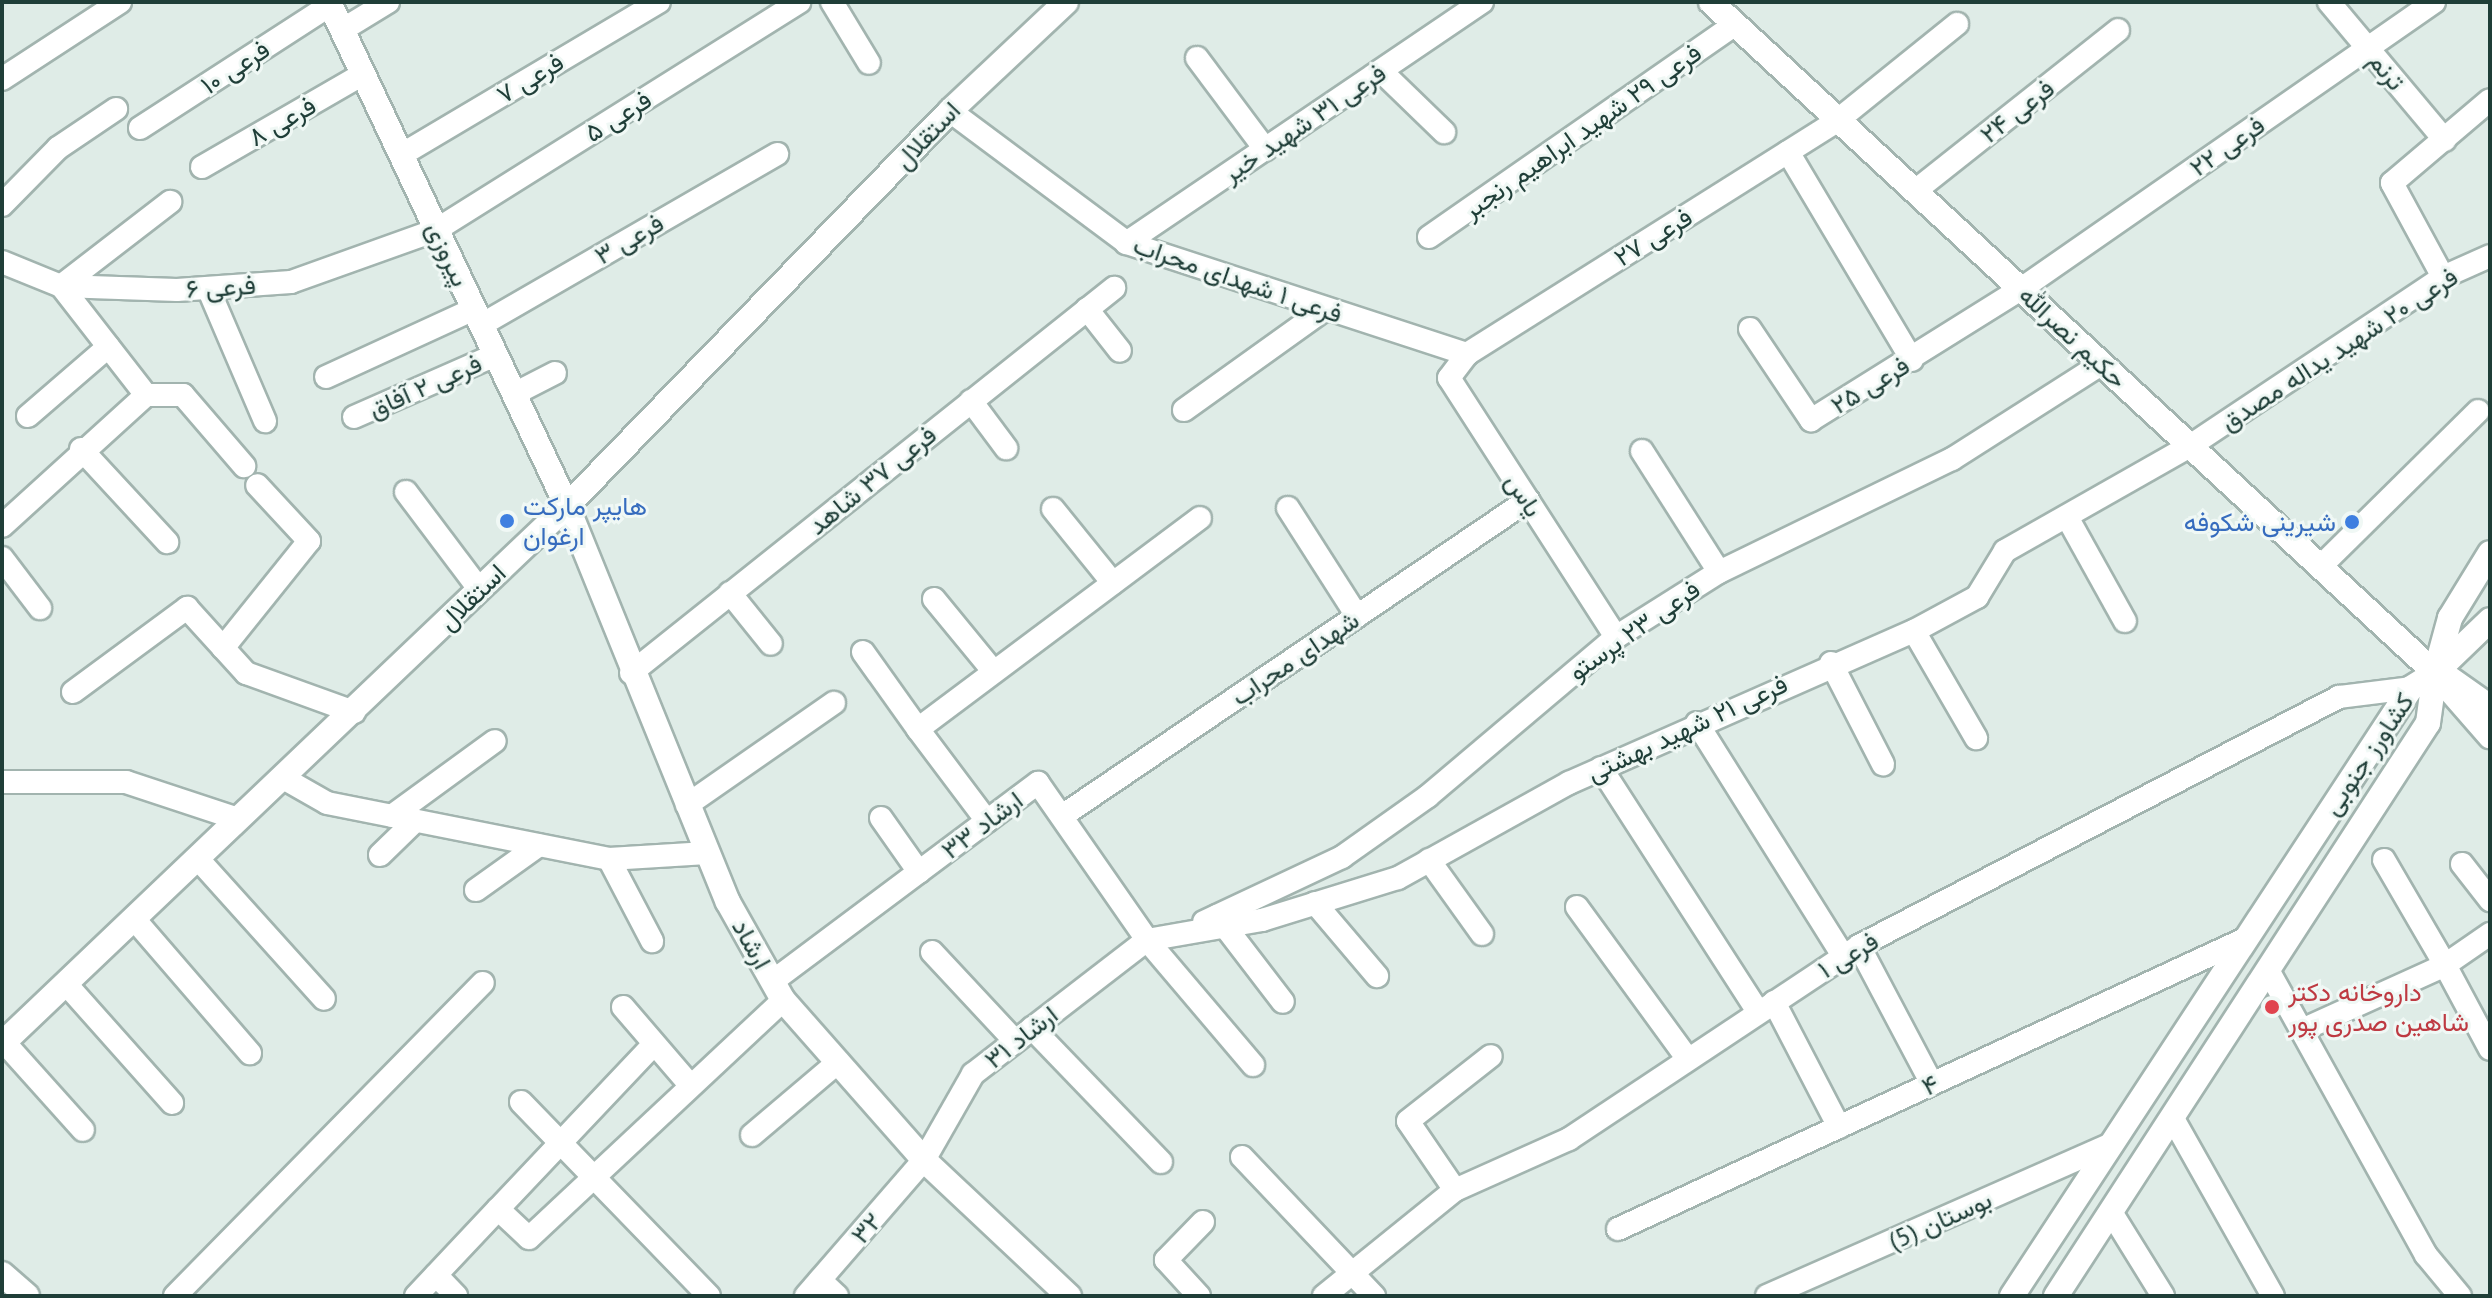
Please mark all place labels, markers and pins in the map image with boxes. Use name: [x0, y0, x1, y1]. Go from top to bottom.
place label: هایپر مارکت ارغوان: [523, 490, 647, 552]
place label: شیرینی شکوفه: [2184, 506, 2336, 538]
marker: هایپر مارکت ارغوان: [498, 512, 516, 530]
marker: شیرینی شکوفه: [2343, 513, 2361, 531]
place label: داروخانه دکتر شاهین صدری پور: [2288, 976, 2469, 1038]
marker: داروخانه دکتر شاهین صدری پور: [2263, 998, 2281, 1016]

